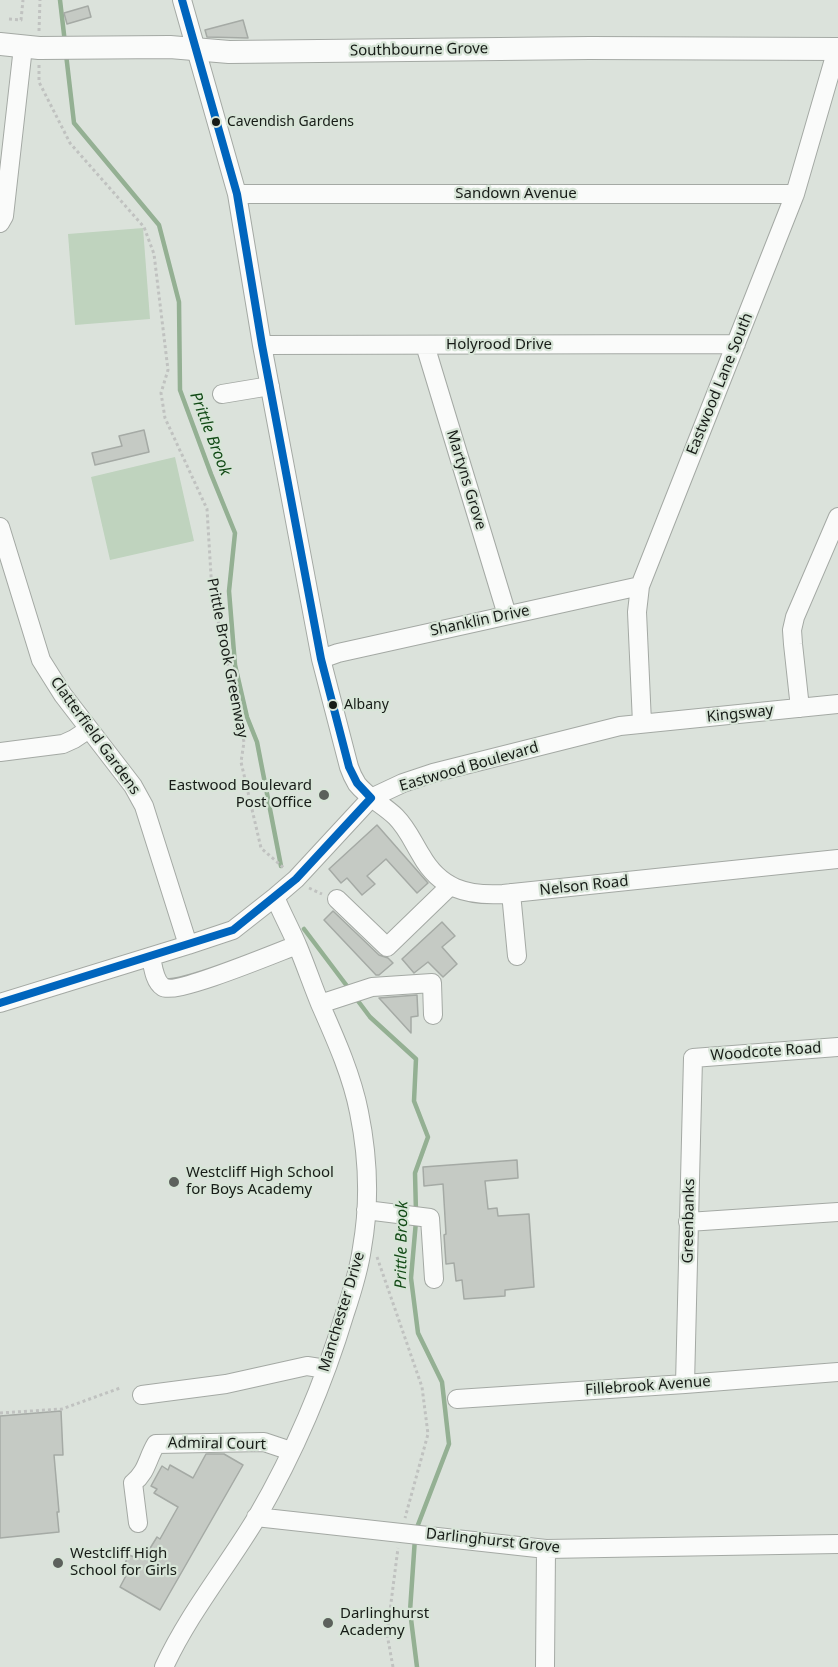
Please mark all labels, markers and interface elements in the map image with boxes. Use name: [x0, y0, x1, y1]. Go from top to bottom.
street label: Southbourne Grove: [350, 40, 488, 60]
place label: Cavendish Gardens: [227, 114, 354, 130]
marker: Cavendish Gardens: [210, 116, 222, 128]
street label: Sandown Avenue: [455, 185, 577, 203]
street label: Eastwood Lane South: [683, 310, 757, 458]
street label: Holyrood Drive: [446, 336, 552, 354]
water label: Prittle Brook: [185, 389, 235, 479]
street label: Martyns Grove: [442, 428, 490, 532]
street label: Prittle Brook Greenway: [203, 576, 251, 740]
street label: Shanklin Drive: [429, 602, 531, 640]
street label: Clatterfield Gardens: [46, 674, 144, 798]
place label: Albany: [344, 697, 389, 713]
marker: Albany: [327, 699, 339, 711]
street label: Kingsway: [706, 702, 774, 726]
street label: Eastwood Boulevard: [397, 739, 541, 795]
place label: Eastwood Boulevard Post Office: [168, 777, 312, 812]
marker: Eastwood Boulevard Post Office: [317, 788, 331, 802]
street label: Nelson Road: [539, 872, 629, 900]
street label: Woodcote Road: [710, 1039, 822, 1065]
place label: Westcliff High School for Boys Academy: [186, 1164, 334, 1199]
marker: Westcliff High School for Boys Academy: [167, 1175, 181, 1189]
street label: Greenbanks: [679, 1178, 699, 1264]
water label: Prittle Brook: [392, 1201, 412, 1289]
street label: Manchester Drive: [315, 1250, 369, 1374]
street label: Fillebrook Avenue: [585, 1373, 711, 1399]
street label: Admiral Court: [168, 1434, 266, 1454]
street label: Darlinghurst Grove: [425, 1525, 561, 1557]
place label: Westcliff High School for Girls: [70, 1545, 177, 1580]
marker: Westcliff High School for Girls: [51, 1556, 65, 1570]
place label: Darlinghurst Academy: [340, 1605, 429, 1640]
marker: Darlinghurst Academy: [321, 1616, 335, 1630]

